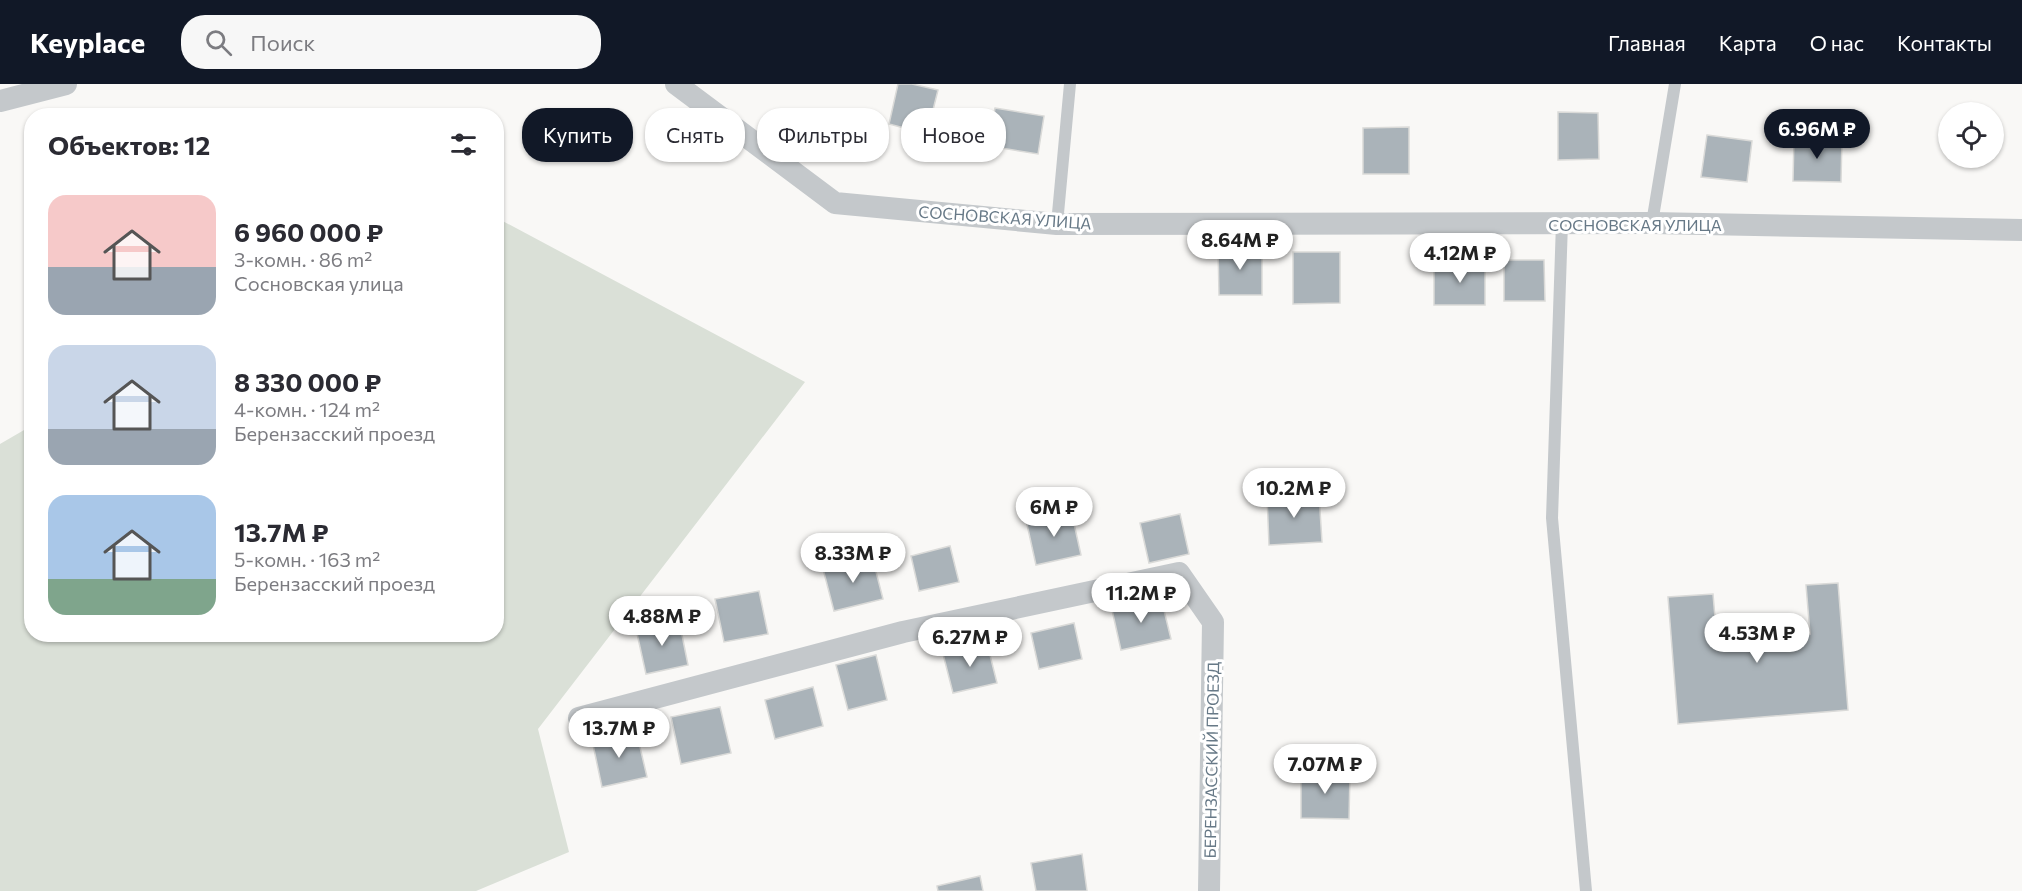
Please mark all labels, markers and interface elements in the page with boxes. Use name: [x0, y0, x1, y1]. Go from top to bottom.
search box: [181, 15, 601, 69]
text: Keyplace: [30, 25, 145, 59]
icon: search: [202, 26, 235, 59]
text: Поиск: [250, 29, 315, 56]
text: Главная: [1608, 30, 1686, 55]
text: Карта: [1719, 30, 1777, 55]
text: О нас: [1810, 30, 1864, 55]
text: Контакты: [1897, 30, 1992, 55]
map controls: [1938, 102, 2004, 168]
button: locate: [1938, 102, 2004, 168]
chip: Купить: [522, 108, 633, 162]
chip: Снять: [645, 108, 745, 162]
chip: Фильтры: [757, 108, 889, 162]
chip: Новое: [901, 108, 1006, 162]
pin: 6.96M ₽: [1762, 109, 1872, 160]
text: 6.96M ₽: [1778, 116, 1856, 140]
icon: filters: [447, 128, 480, 161]
text: Объектов: 12: [48, 129, 210, 160]
street label: СОСНОВСКАЯ УЛИЦА: [918, 201, 1092, 233]
street label: СОСНОВСКАЯ УЛИЦА: [1548, 215, 1722, 234]
text: 6 960 000 ₽: [234, 216, 383, 247]
icon: home: [96, 219, 168, 291]
pin: 8.64M ₽: [1185, 220, 1295, 271]
text: 8.64M ₽: [1201, 227, 1279, 251]
pin: 4.12M ₽: [1405, 233, 1515, 284]
text: 4.12M ₽: [1424, 240, 1496, 264]
text: 3-комн. · 86 m²: [234, 247, 372, 271]
text: Сосновская улица: [234, 271, 404, 295]
text: 8 330 000 ₽: [234, 366, 381, 397]
icon: home: [96, 369, 168, 441]
text: 4-комн. · 124 m²: [234, 397, 380, 421]
text: Берензасский проезд: [234, 421, 435, 445]
pin: 10.2M ₽: [1239, 468, 1349, 519]
text: 10.2M ₽: [1256, 475, 1332, 499]
pin: 6M ₽: [1018, 487, 1090, 538]
text: 6M ₽: [1030, 494, 1078, 518]
text: 13.7M ₽: [234, 516, 329, 547]
icon: home: [96, 519, 168, 591]
pin: 8.33M ₽: [798, 533, 908, 584]
text: 8.33M ₽: [815, 540, 891, 564]
text: 5-комн. · 163 m²: [234, 547, 380, 571]
text: Берензасский проезд: [234, 571, 435, 595]
pin: 11.2M ₽: [1086, 573, 1196, 624]
text: 11.2M ₽: [1105, 580, 1177, 604]
pin: 4.88M ₽: [607, 596, 717, 647]
text: 4.88M ₽: [623, 603, 701, 627]
pin: 4.53M ₽: [1702, 613, 1812, 664]
pin: 6.27M ₽: [915, 617, 1025, 668]
text: 4.53M ₽: [1718, 620, 1796, 644]
text: 6.27M ₽: [932, 624, 1008, 648]
street label: БЕРЕНЗАССКИЙ ПРОЕЗД: [1200, 661, 1222, 859]
pin: 13.7M ₽: [564, 708, 674, 759]
text: 13.7M ₽: [583, 715, 655, 739]
pin: 7.07M ₽: [1270, 744, 1380, 795]
text: 7.07M ₽: [1288, 751, 1362, 775]

